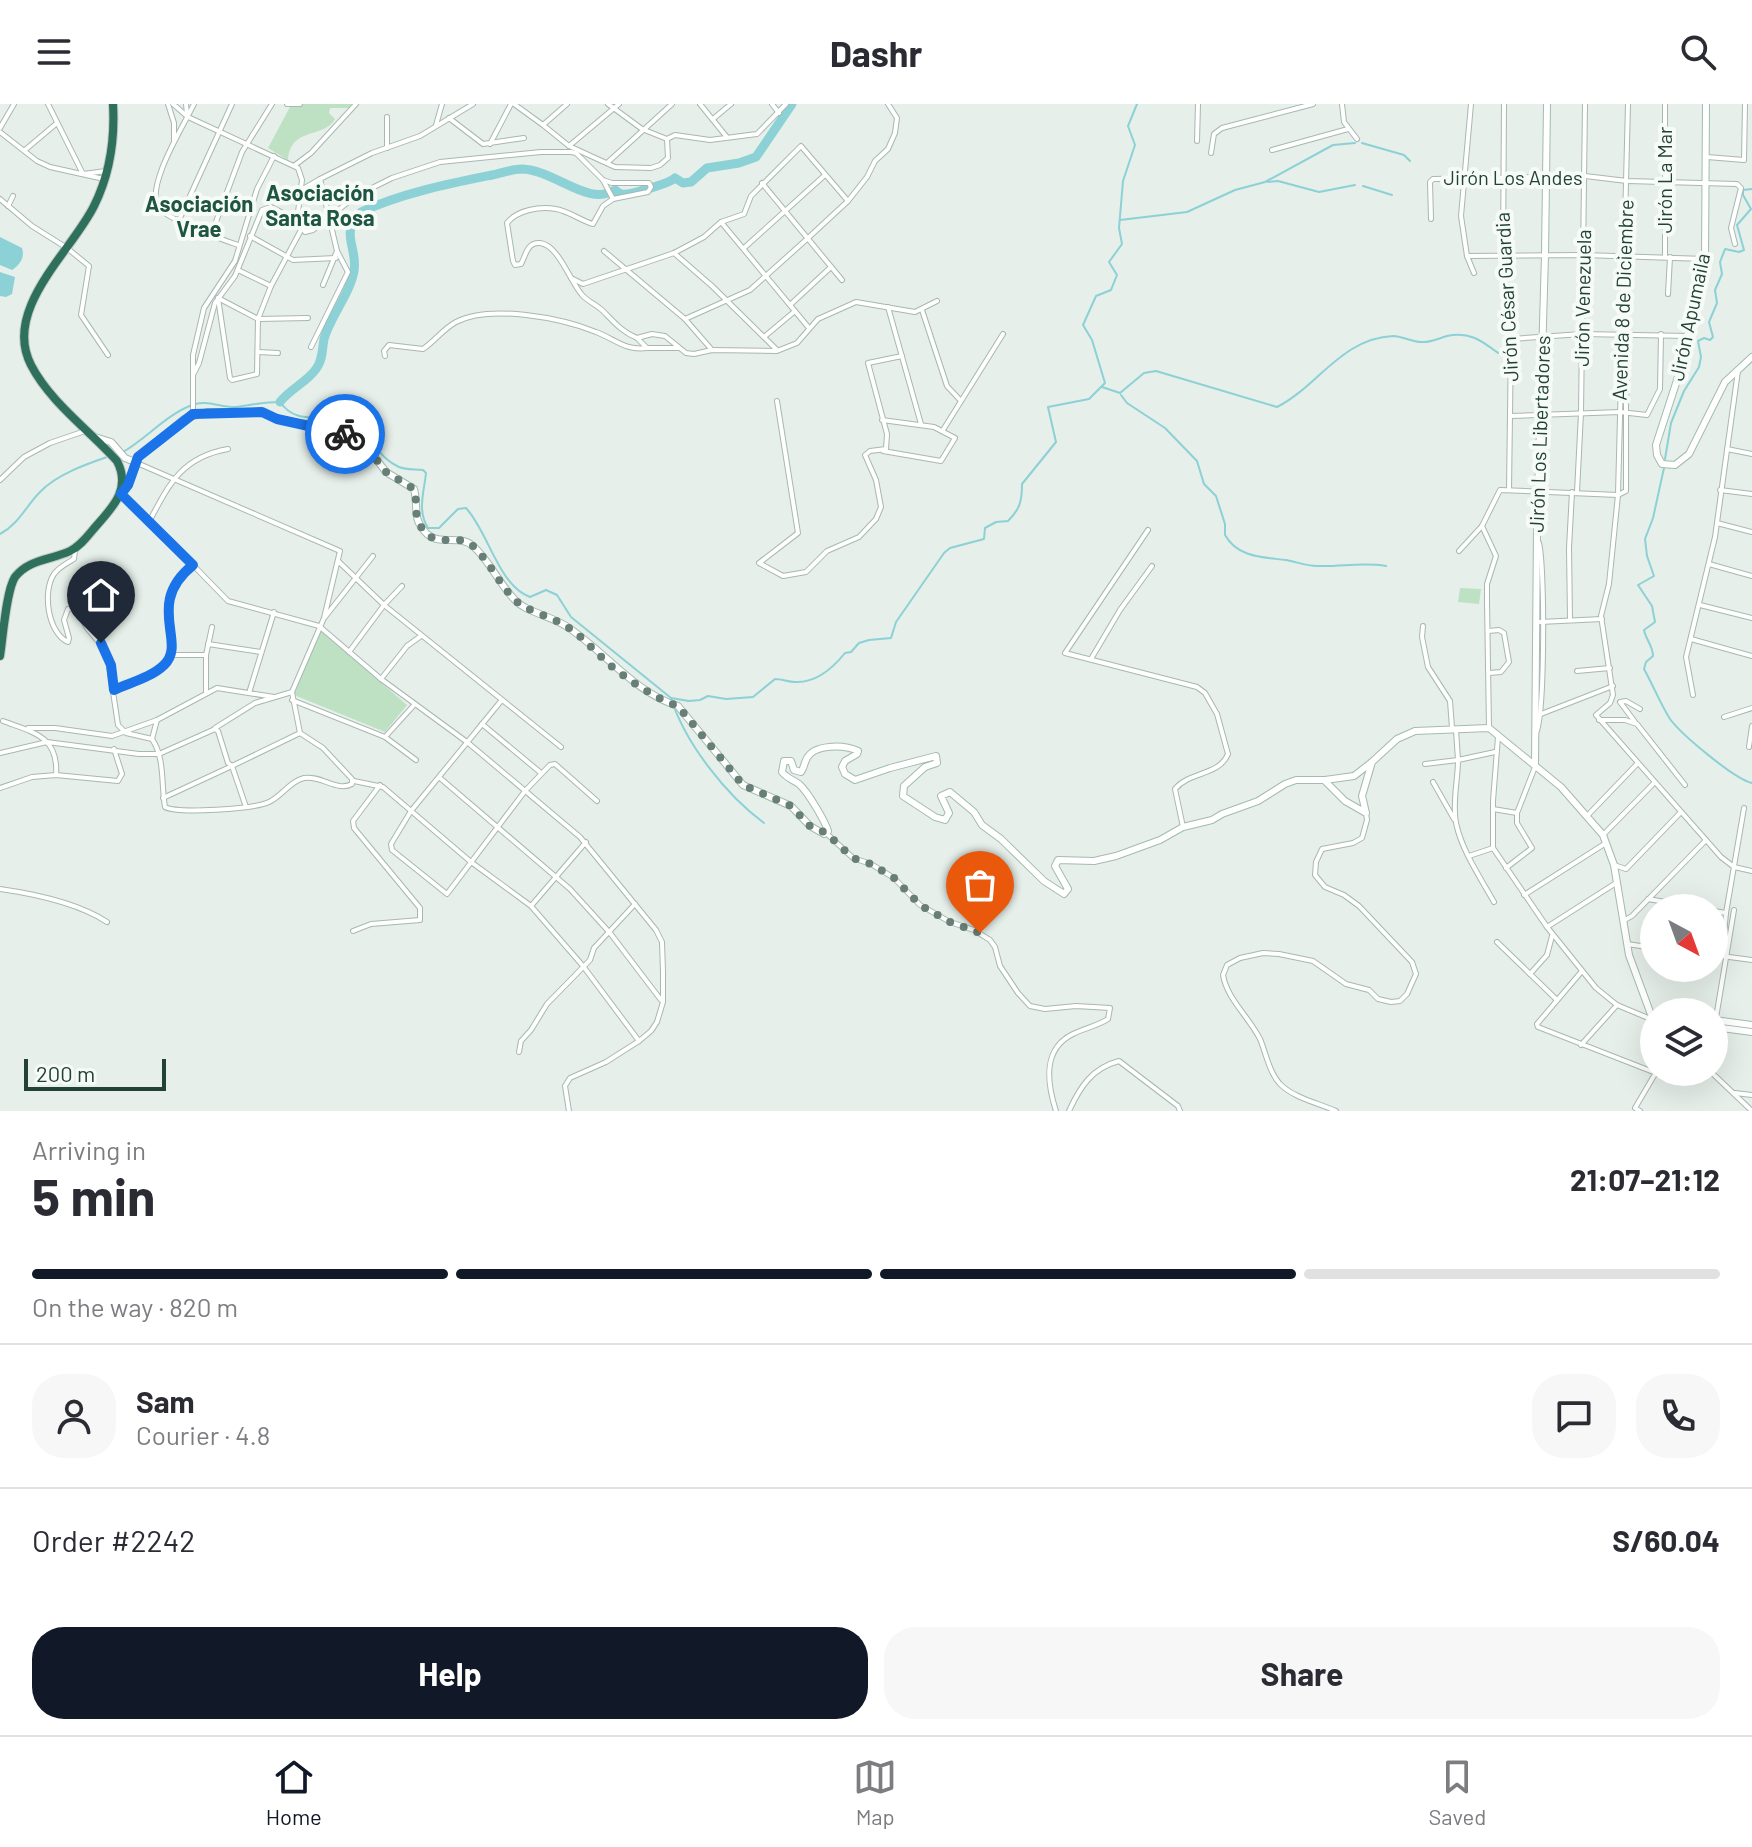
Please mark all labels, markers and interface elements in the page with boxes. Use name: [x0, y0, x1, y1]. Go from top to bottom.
icon: menu: [32, 30, 76, 74]
icon: search: [1676, 30, 1720, 74]
text: Dashr: [830, 31, 922, 74]
street label: Jirón La Mar: [1652, 127, 1676, 233]
street label: Jirón Los Andes: [1444, 165, 1583, 189]
district label: Asociación Santa Rosa: [265, 179, 375, 230]
district label: Asociación Vrae: [145, 190, 253, 241]
street label: Avenida 8 de Diciembre: [1606, 199, 1638, 401]
street label: Jirón César Guardia: [1490, 212, 1522, 382]
street label: Jirón Venezuela: [1569, 229, 1595, 367]
street label: Jirón Apumaila: [1664, 251, 1714, 383]
street label: Jirón Los Libertadores: [1524, 335, 1554, 533]
courier: [305, 394, 385, 474]
icon: bike: [323, 412, 367, 456]
pin: [67, 561, 135, 643]
icon: home: [79, 573, 123, 617]
pin: [946, 851, 1014, 933]
icon: bag: [958, 863, 1002, 907]
north arrow: [1640, 894, 1728, 982]
map controls: [1640, 894, 1728, 1086]
button: layers: [1640, 998, 1728, 1086]
scale bar: [24, 1055, 166, 1091]
text: 200 m: [36, 1060, 95, 1086]
text: Arriving in: [32, 1134, 146, 1165]
text: 21:07–21:12: [1570, 1161, 1720, 1197]
text: 5 min: [32, 1164, 156, 1226]
text: On the way · 820 m: [32, 1291, 238, 1322]
button: person: [32, 1374, 116, 1458]
button: chat: [1532, 1374, 1616, 1458]
button: phone: [1636, 1374, 1720, 1458]
text: Sam: [136, 1383, 195, 1419]
text: Courier · 4.8: [136, 1419, 270, 1450]
text: Order #2242: [32, 1522, 195, 1558]
text: S/60.04: [1612, 1522, 1720, 1558]
button: Help: [32, 1627, 868, 1719]
button: Share: [884, 1627, 1720, 1719]
tab: Home: [266, 1755, 322, 1829]
tab: Map: [853, 1755, 897, 1829]
tab: Saved: [1429, 1755, 1486, 1829]

